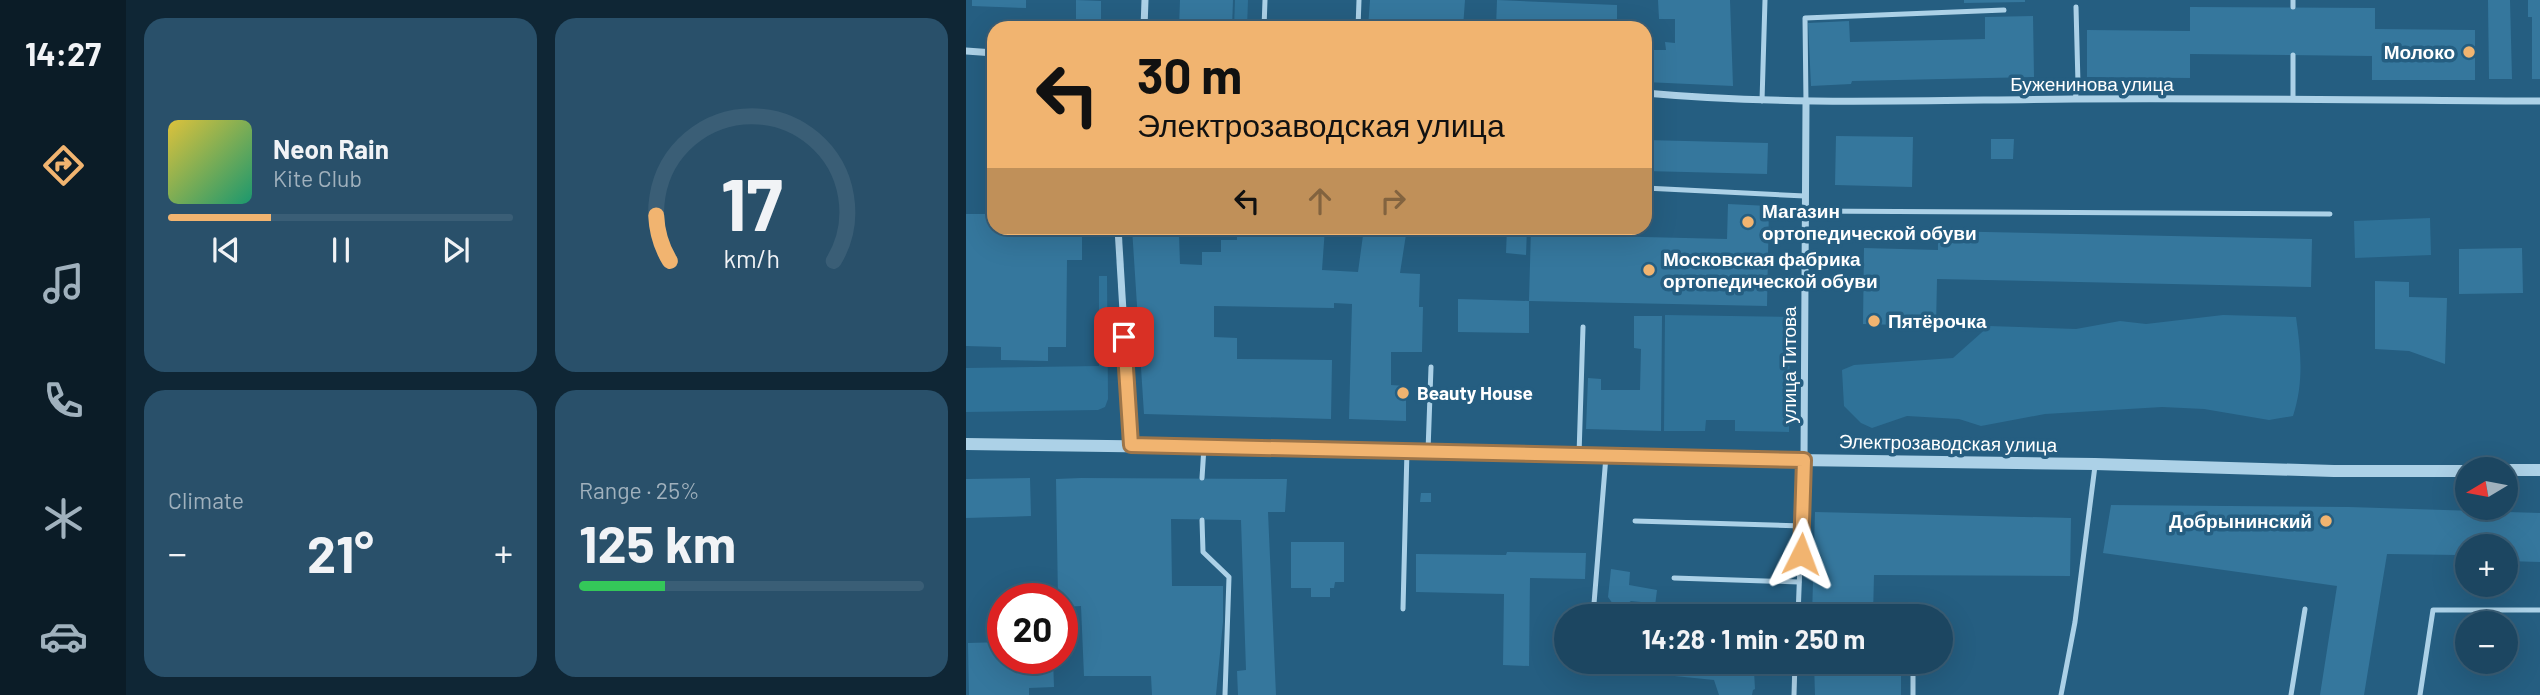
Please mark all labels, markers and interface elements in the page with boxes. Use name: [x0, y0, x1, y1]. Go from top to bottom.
text: 14:27: [25, 34, 101, 72]
place label: Молоко: [2384, 40, 2455, 63]
marker: Молоко: [2461, 44, 2477, 60]
text: 30 m: [1137, 45, 1242, 104]
icon: left: [1022, 49, 1113, 140]
street label: Буженинова улица: [2010, 72, 2174, 95]
text: Электрозаводская улица: [1137, 105, 1505, 143]
text: Neon Rain: [273, 133, 389, 164]
icon: directions: [39, 141, 88, 190]
text: 17: [721, 158, 782, 246]
text: Kite Club: [273, 164, 362, 192]
icon: left: [1228, 182, 1266, 220]
icon: ahead: [1301, 182, 1339, 220]
icon: right: [1374, 182, 1412, 220]
place label: Магазин ортопедической обуви: [1762, 199, 1977, 244]
marker: Магазин ортопедической обуви: [1740, 214, 1756, 230]
icon: previous: [207, 231, 245, 269]
icon: pause: [322, 231, 360, 269]
icon: next: [437, 231, 475, 269]
text: km/h: [723, 243, 780, 273]
place label: Московская фабрика ортопедической обуви: [1663, 247, 1878, 292]
icon: music: [39, 259, 88, 308]
marker: Московская фабрика ортопедической обуви: [1641, 262, 1657, 278]
street label: улица Титова: [1777, 306, 1800, 423]
pin: [1094, 307, 1154, 367]
place label: Пятёрочка: [1888, 309, 1987, 332]
marker: Пятёрочка: [1866, 313, 1882, 329]
icon: arrive: [1105, 318, 1143, 356]
icon: phone: [39, 376, 88, 425]
place label: Beauty House: [1417, 381, 1533, 404]
marker: Beauty House: [1395, 385, 1411, 401]
street label: Электрозаводская улица: [1839, 429, 2058, 456]
north arrow: [2455, 457, 2518, 520]
map controls: [2455, 457, 2518, 674]
text: Range · 25%: [579, 476, 699, 504]
text: Climate: [168, 486, 244, 514]
icon: climate: [39, 494, 88, 543]
place label: Добрынинский: [2169, 509, 2312, 532]
text: 125 km: [579, 511, 736, 573]
marker: Добрынинский: [2318, 513, 2334, 529]
position arrow: [1764, 517, 1838, 591]
text: 21°: [307, 521, 374, 583]
text: −: [168, 529, 187, 575]
text: +: [494, 529, 513, 575]
button: +: [2455, 534, 2518, 597]
speed limit sign: 20: [987, 583, 1078, 674]
button: −: [2455, 611, 2518, 674]
icon: car: [39, 612, 88, 661]
text: 14:28 · 1 min · 250 m: [1642, 623, 1865, 654]

